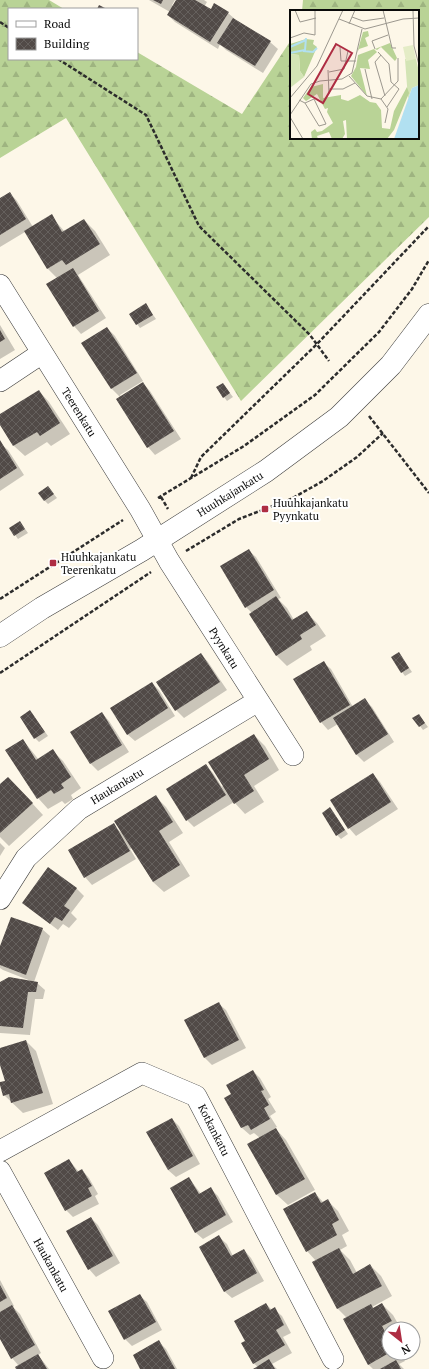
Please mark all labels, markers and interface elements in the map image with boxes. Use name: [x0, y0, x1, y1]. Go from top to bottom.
legend: [8, 8, 138, 60]
inset map: [290, 10, 419, 139]
text: Road: [44, 16, 71, 31]
text: Building: [44, 36, 90, 51]
street label: Teerenkatu: [58, 385, 100, 440]
street label: Huuhkajankatu: [194, 468, 266, 520]
place label: Huuhkajankatu Pyynkatu: [273, 496, 349, 523]
marker: Huuhkajankatu Pyynkatu: [260, 504, 270, 514]
place label: Huuhkajankatu Teerenkatu: [61, 550, 137, 577]
marker: Huuhkajankatu Teerenkatu: [48, 558, 58, 568]
street label: Pyynkatu: [206, 625, 243, 672]
street label: Haukankatu: [88, 764, 147, 807]
street label: Kotkankatu: [195, 1102, 233, 1159]
street label: Haukankatu: [31, 1236, 72, 1295]
north arrow: [381, 1321, 421, 1361]
text: N: [398, 1342, 413, 1358]

